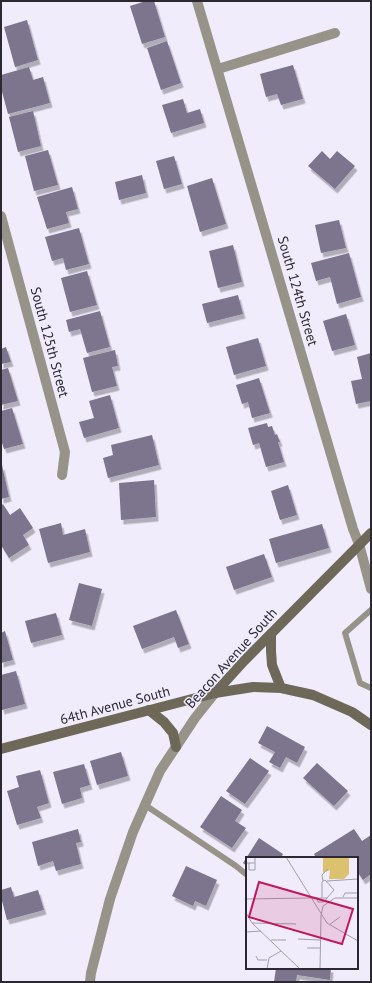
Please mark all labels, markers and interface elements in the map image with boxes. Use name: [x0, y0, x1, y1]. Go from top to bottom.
street label: South 124th Street: [274, 234, 322, 348]
street label: South 125th Street: [27, 285, 73, 399]
street label: Beacon Avenue South: [181, 604, 281, 712]
street label: 64th Avenue South: [58, 682, 172, 728]
inset map: [246, 857, 358, 969]

